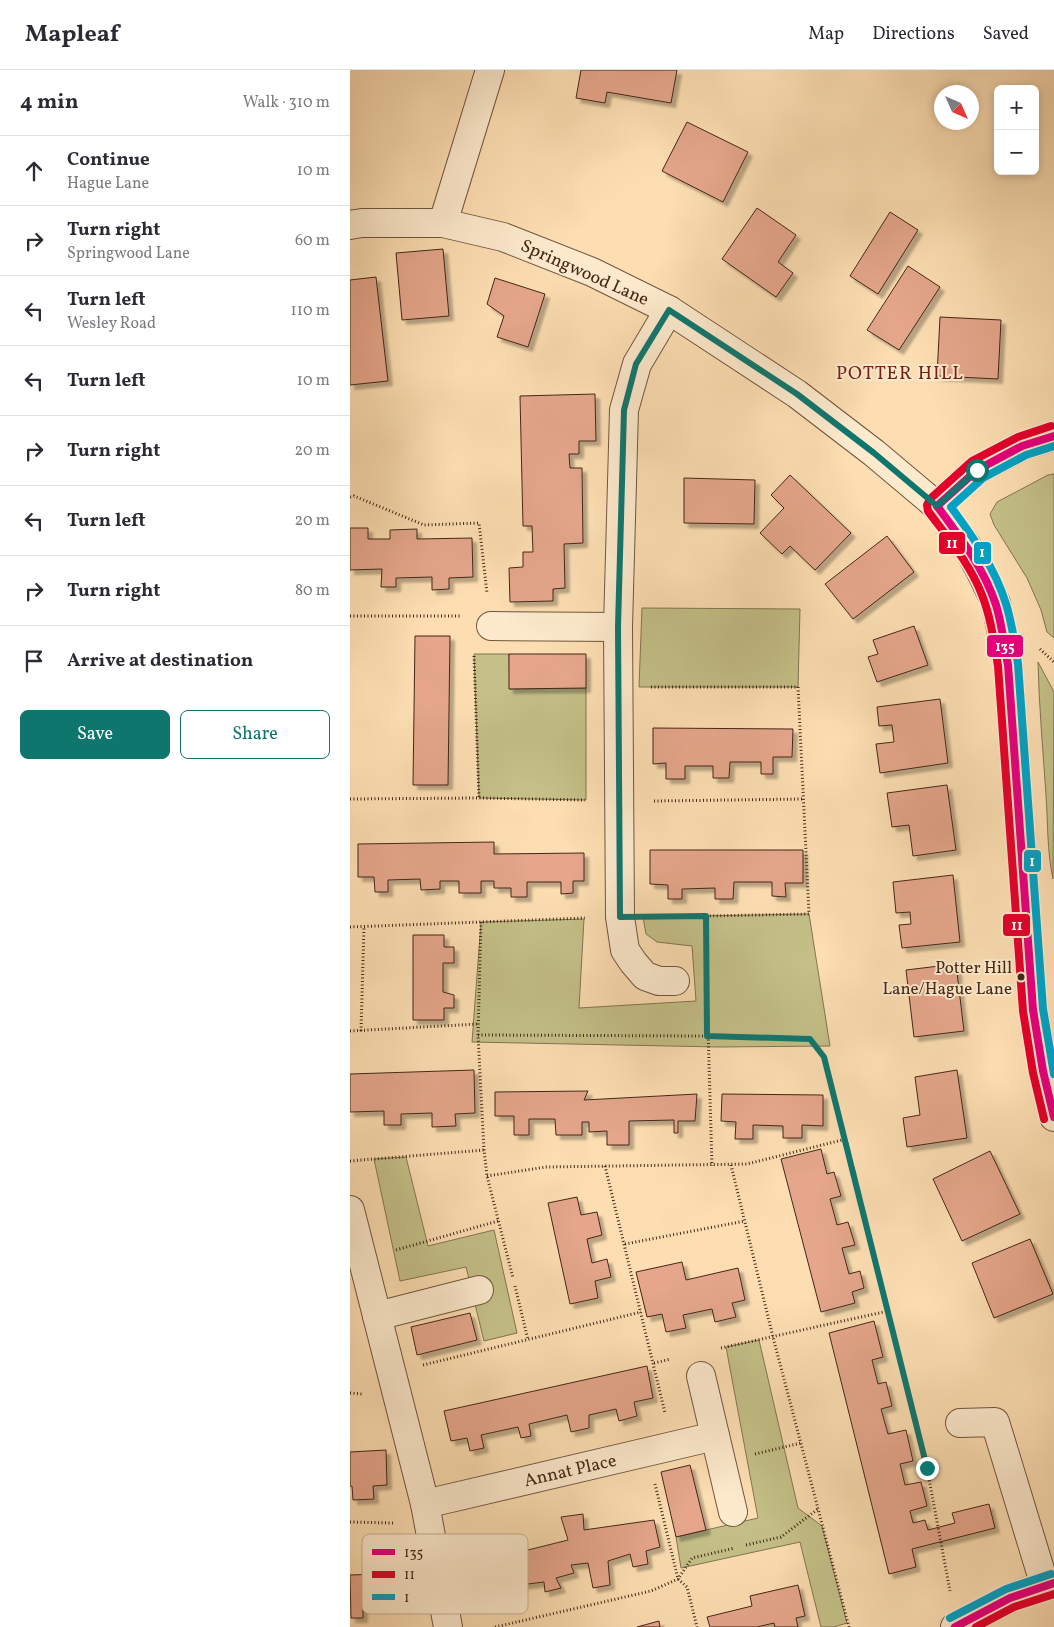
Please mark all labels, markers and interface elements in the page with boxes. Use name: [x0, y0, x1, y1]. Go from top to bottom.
text: Mapleaf: [25, 18, 119, 52]
text: Map: [808, 22, 844, 47]
text: Directions: [872, 22, 955, 47]
text: Saved: [983, 22, 1029, 47]
north arrow: [934, 85, 979, 130]
map controls: [994, 85, 1039, 175]
button: +: [994, 85, 1039, 130]
text: 4 min: [20, 88, 79, 117]
text: Walk · 310 m: [243, 92, 330, 114]
button: −: [994, 130, 1039, 175]
text: Continue: [67, 147, 150, 173]
icon: ahead: [20, 157, 48, 185]
text: 10 m: [297, 160, 330, 182]
text: Hague Lane: [67, 173, 149, 195]
text: Turn right: [67, 217, 160, 243]
icon: right: [20, 227, 48, 255]
text: 60 m: [295, 230, 330, 252]
street label: Springwood Lane: [516, 234, 653, 313]
text: Springwood Lane: [67, 243, 190, 265]
text: Turn left: [67, 287, 146, 313]
icon: left: [20, 297, 48, 325]
text: 110 m: [291, 300, 330, 322]
text: Wesley Road: [67, 313, 156, 335]
district label: POTTER HILL: [836, 361, 964, 387]
icon: left: [20, 367, 48, 395]
text: Turn left: [67, 368, 146, 394]
text: 10 m: [297, 370, 330, 392]
icon: right: [20, 437, 48, 465]
text: Turn right: [67, 438, 160, 464]
text: 20 m: [295, 440, 330, 462]
route start: [966, 459, 989, 482]
icon: left: [20, 507, 48, 535]
text: Turn left: [67, 508, 146, 534]
text: 20 m: [295, 510, 330, 532]
line badge: 11: [938, 531, 966, 555]
text: 11: [946, 535, 958, 554]
line badge: 1: [973, 541, 992, 565]
text: 1: [979, 544, 985, 563]
icon: right: [20, 577, 48, 605]
text: Turn right: [67, 578, 160, 604]
text: 80 m: [295, 580, 330, 602]
line badge: 135: [986, 634, 1024, 658]
text: 135: [995, 638, 1015, 657]
icon: arrive: [20, 647, 48, 675]
text: Arrive at destination: [67, 648, 253, 674]
button: Save: [20, 710, 170, 759]
button: Share: [180, 710, 330, 759]
line badge: 1: [1023, 849, 1042, 873]
text: 1: [1029, 853, 1035, 872]
line badge: 11: [1002, 913, 1031, 937]
text: 11: [1011, 917, 1023, 936]
place label: Potter Hill Lane/Hague Lane: [882, 957, 1012, 1001]
marker: Potter Hill Lane/Hague Lane: [1016, 972, 1026, 982]
street label: Annat Place: [522, 1449, 619, 1494]
route end: [916, 1457, 939, 1480]
legend: [362, 1534, 528, 1614]
text: 135: [404, 1544, 423, 1563]
text: 11: [404, 1566, 415, 1585]
text: 1: [404, 1589, 409, 1608]

